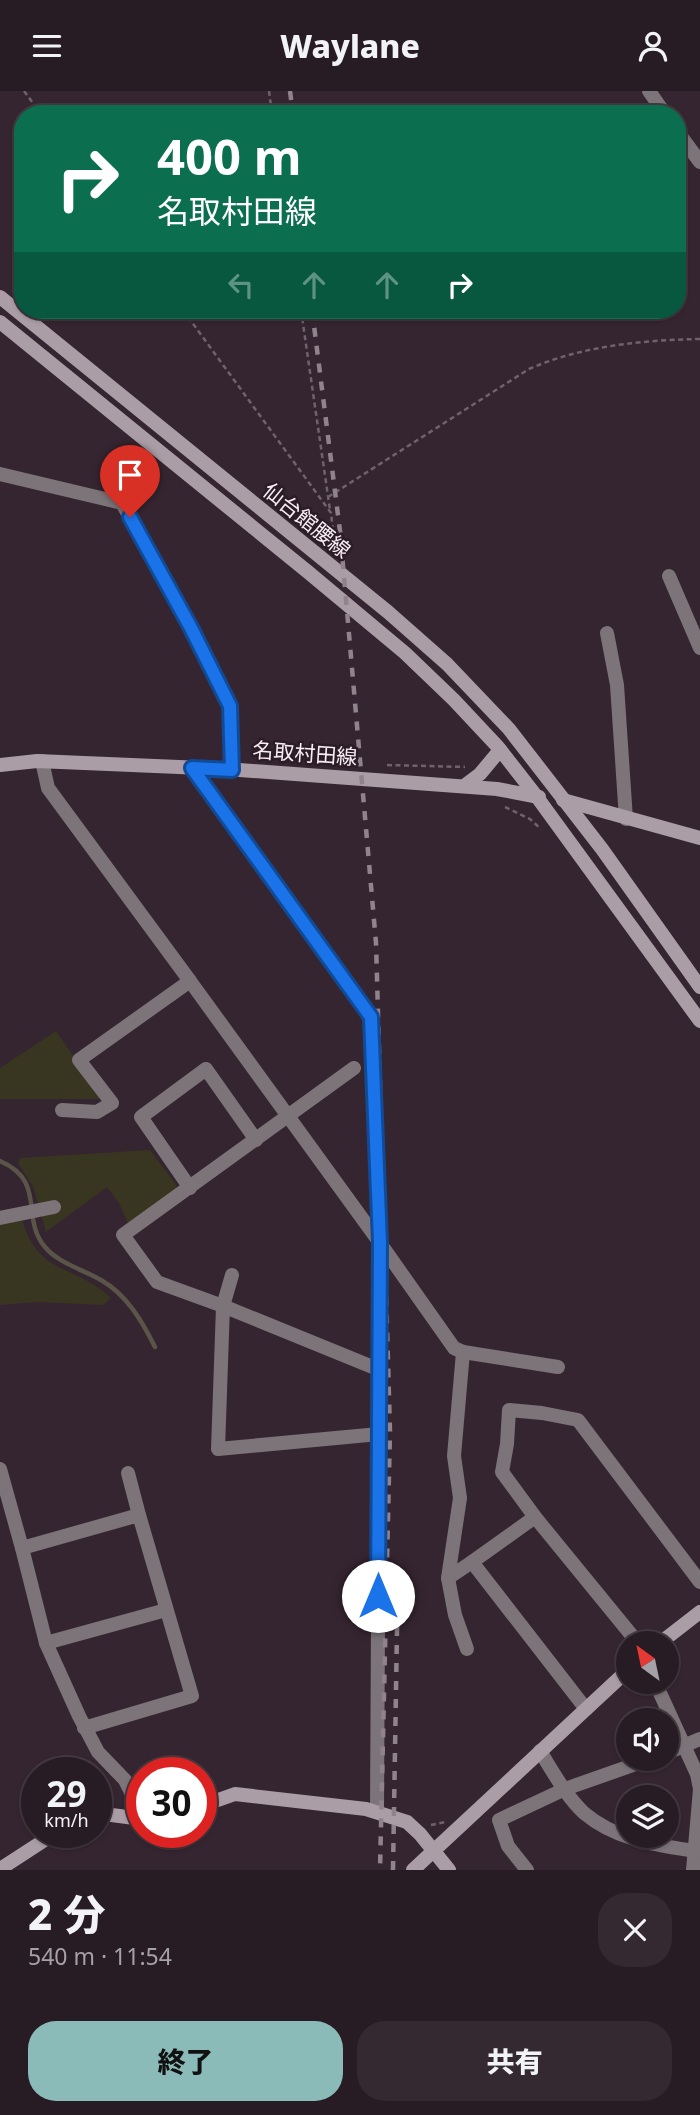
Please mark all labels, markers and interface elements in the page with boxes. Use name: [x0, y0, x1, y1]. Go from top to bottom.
text: Waylane: [280, 24, 420, 67]
icon: menu: [28, 27, 66, 65]
icon: person: [634, 27, 672, 65]
text: 400 m: [157, 123, 302, 189]
icon: right: [42, 133, 133, 224]
text: 名取村田線: [157, 189, 317, 232]
icon: left: [222, 266, 260, 304]
icon: ahead: [295, 266, 333, 304]
icon: ahead: [368, 266, 406, 304]
icon: right: [441, 266, 479, 304]
pin: [100, 445, 160, 517]
icon: arrive: [111, 456, 149, 494]
street label: 仙台館腰線: [257, 476, 357, 564]
street label: 名取村田線: [252, 735, 358, 771]
position arrow: [341, 1559, 415, 1633]
north arrow: [616, 1631, 679, 1694]
map controls: [616, 1631, 679, 1848]
button: sound: [616, 1708, 679, 1771]
speed limit sign: 30: [126, 1757, 217, 1848]
text: 29: [46, 1770, 87, 1817]
button: layers: [616, 1785, 679, 1848]
text: km/h: [44, 1808, 89, 1832]
text: 2 分: [28, 1885, 105, 1942]
button: close: [598, 1893, 672, 1967]
text: 540 m · 11:54: [28, 1940, 172, 1972]
button: 終了: [28, 2021, 343, 2101]
button: 共有: [357, 2021, 672, 2101]

